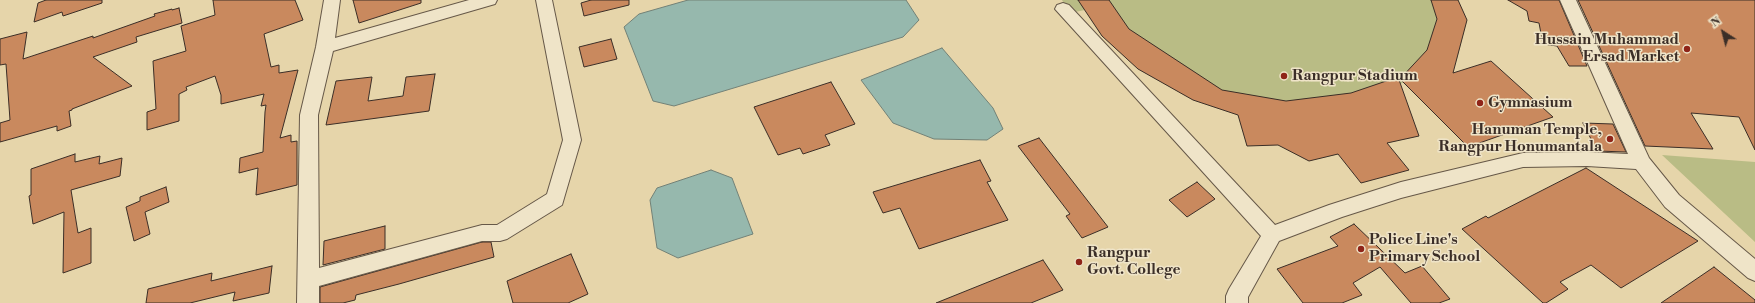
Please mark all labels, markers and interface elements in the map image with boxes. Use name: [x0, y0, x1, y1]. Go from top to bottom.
north arrow: [1703, 12, 1743, 52]
text: N: [1708, 14, 1724, 31]
place label: Hussain Muhammad Ersad Market: [1535, 31, 1679, 66]
marker: Hussain Muhammad Ersad Market: [1682, 44, 1692, 54]
place label: Rangpur Stadium: [1292, 67, 1418, 85]
marker: Rangpur Stadium: [1279, 71, 1289, 81]
place label: Gymnasium: [1488, 94, 1572, 112]
marker: Gymnasium: [1475, 98, 1485, 108]
place label: Hanuman Temple, Rangpur Honumantala: [1439, 121, 1602, 156]
marker: Hanuman Temple, Rangpur Honumantala: [1605, 134, 1615, 144]
place label: Police Line's Primary School: [1369, 231, 1480, 266]
place label: Rangpur Govt. College: [1087, 244, 1181, 279]
marker: Police Line's Primary School: [1356, 244, 1366, 254]
marker: Rangpur Govt. College: [1074, 257, 1084, 267]

